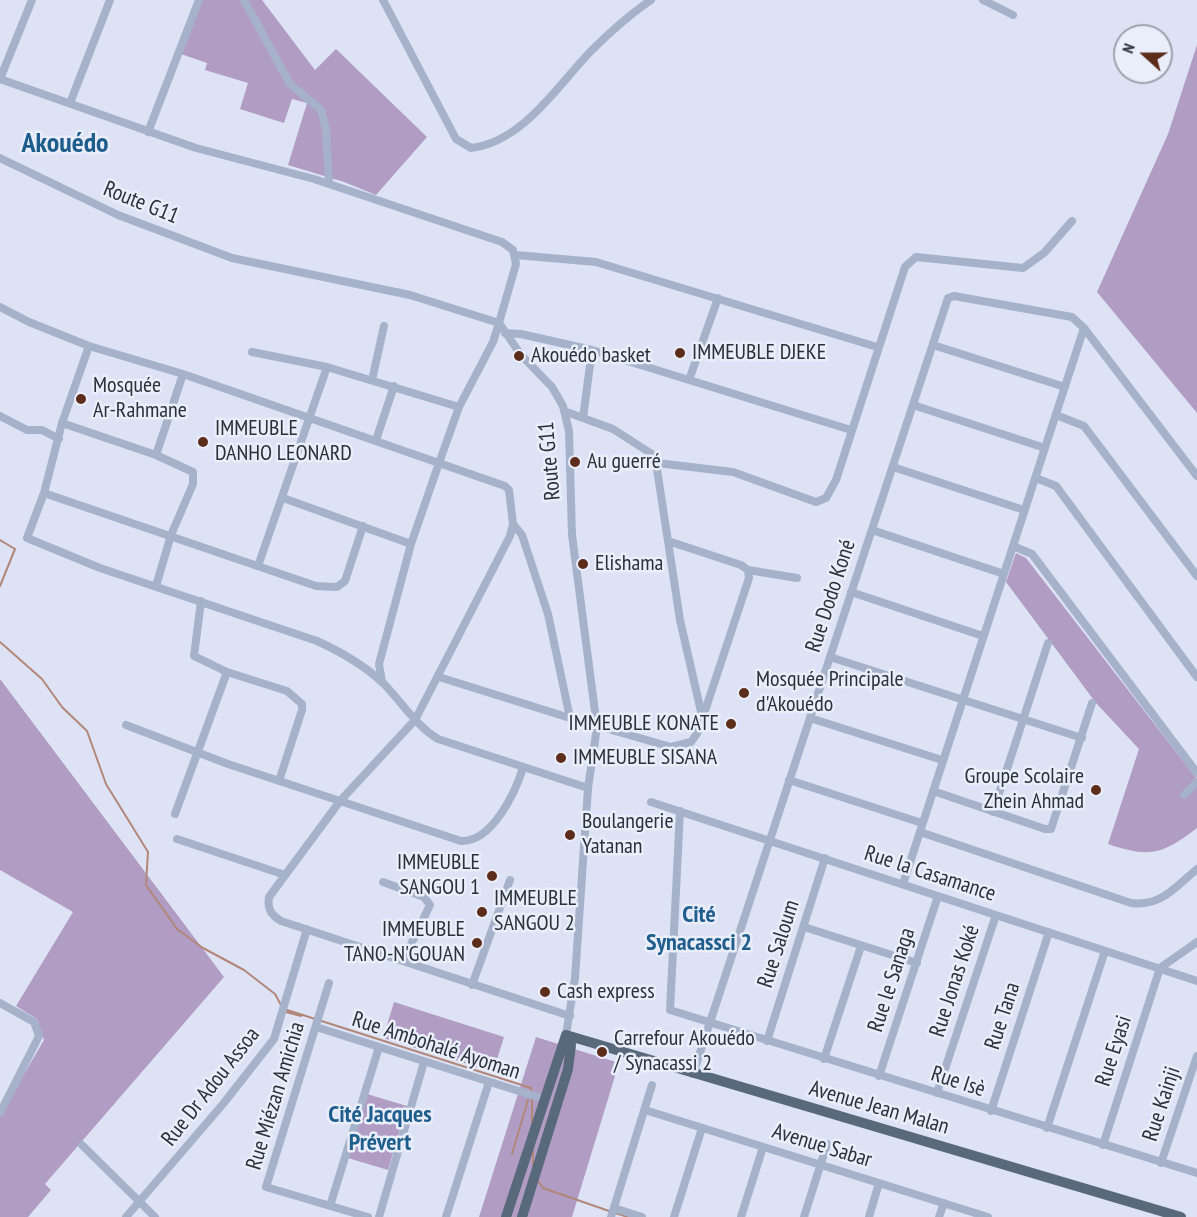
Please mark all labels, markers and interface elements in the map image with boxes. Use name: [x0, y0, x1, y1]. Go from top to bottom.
north arrow: [1113, 24, 1173, 84]
text: N: [1117, 41, 1139, 56]
district label: Akouédo: [21, 127, 109, 161]
street label: Route G11: [99, 176, 183, 230]
place label: IMMEUBLE DJEKE: [692, 340, 826, 366]
place label: Akouédo basket: [531, 343, 651, 369]
marker: IMMEUBLE DJEKE: [673, 346, 687, 360]
marker: Akouédo basket: [512, 349, 526, 363]
place label: Mosquée Ar-Rahmane: [93, 373, 187, 424]
marker: Mosquée Ar-Rahmane: [74, 392, 88, 406]
place label: IMMEUBLE DANHO LEONARD: [215, 416, 352, 468]
street label: Route G11: [533, 420, 567, 502]
marker: IMMEUBLE DANHO LEONARD: [196, 435, 210, 449]
place label: Au guerré: [587, 449, 661, 475]
marker: Au guerré: [568, 455, 582, 469]
street label: Rue Dodo Koné: [800, 536, 862, 656]
place label: Elishama: [595, 551, 663, 577]
marker: Elishama: [576, 557, 590, 571]
place label: Mosquée Principale d'Akouédo: [756, 667, 904, 718]
marker: Mosquée Principale d'Akouédo: [737, 686, 751, 700]
place label: IMMEUBLE KONATE: [569, 711, 719, 737]
marker: IMMEUBLE KONATE: [724, 717, 738, 731]
place label: IMMEUBLE SISANA: [573, 745, 717, 771]
marker: IMMEUBLE SISANA: [554, 751, 568, 765]
place label: Groupe Scolaire Zhein Ahmad: [965, 764, 1084, 816]
marker: Groupe Scolaire Zhein Ahmad: [1089, 783, 1103, 797]
place label: Boulangerie Yatanan: [582, 809, 673, 860]
marker: Boulangerie Yatanan: [563, 828, 577, 842]
street label: Rue la Casamance: [861, 840, 999, 908]
place label: IMMEUBLE SANGOU 1: [397, 850, 480, 902]
marker: IMMEUBLE SANGOU 1: [485, 869, 499, 883]
place label: IMMEUBLE SANGOU 2: [494, 886, 577, 938]
street label: Rue Saloum: [752, 897, 806, 991]
district label: Cité Synacassci 2: [646, 901, 752, 957]
marker: IMMEUBLE SANGOU 2: [475, 905, 489, 919]
place label: IMMEUBLE TANO-N'GOUAN: [344, 917, 465, 968]
street label: Rue Jonas Koké: [925, 922, 985, 1040]
street label: Rue le Sanaga: [863, 925, 921, 1035]
marker: IMMEUBLE TANO-N'GOUAN: [470, 936, 484, 950]
place label: Cash express: [557, 979, 655, 1005]
street label: Rue Tana: [980, 979, 1026, 1053]
marker: Cash express: [538, 985, 552, 999]
street label: Rue Ambohalé Ayoman: [349, 1006, 523, 1086]
street label: Rue Eyasi: [1090, 1012, 1138, 1090]
street label: Rue Miézan Amichia: [241, 1019, 311, 1173]
street label: Rue Dr Adou Assoa: [156, 1022, 266, 1152]
place label: Carrefour Akouédo / Synacassi 2: [614, 1026, 755, 1078]
marker: Carrefour Akouédo / Synacassi 2: [595, 1045, 609, 1059]
street label: Rue Isè: [928, 1061, 988, 1103]
street label: Rue Kainji: [1138, 1063, 1186, 1145]
street label: Avenue Jean Malan: [806, 1075, 952, 1141]
district label: Cité Jacques Prévert: [328, 1101, 432, 1157]
street label: Avenue Sabar: [769, 1118, 875, 1174]

